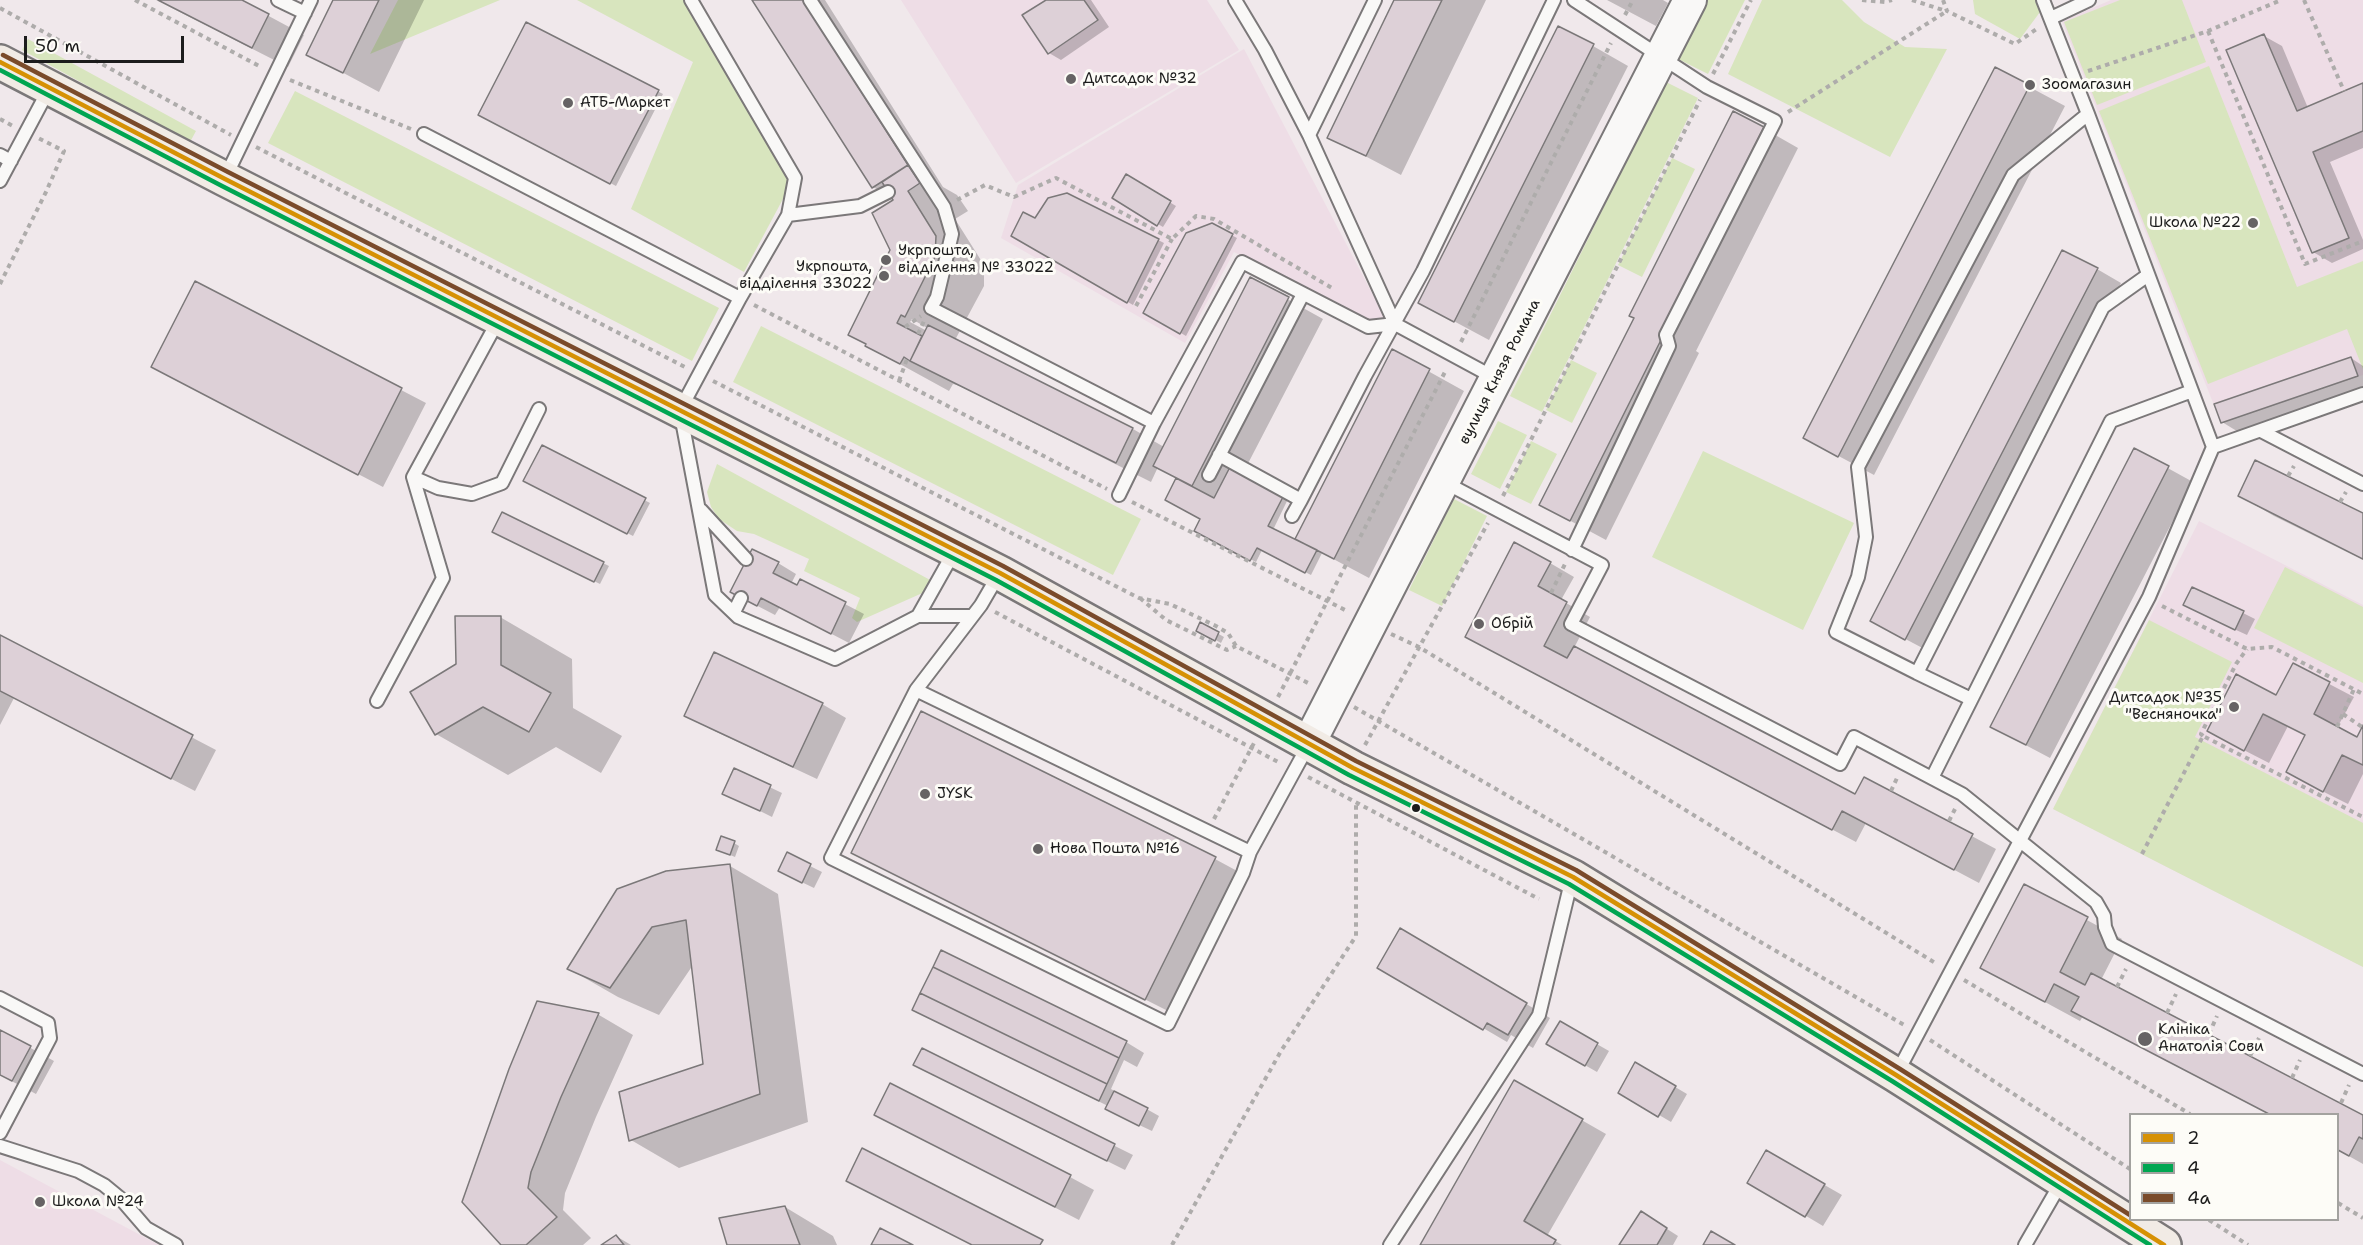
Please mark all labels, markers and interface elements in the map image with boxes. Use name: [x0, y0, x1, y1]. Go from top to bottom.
scale bar: [27, 24, 188, 62]
text: 50 m: [35, 34, 80, 58]
place label: Дитсадок №32: [1083, 70, 1197, 88]
marker: Дитсадок №32: [1064, 72, 1078, 86]
place label: Зоомагазин: [2042, 76, 2131, 94]
marker: Зоомагазин: [2023, 78, 2037, 92]
place label: АТБ-Маркет: [580, 94, 670, 112]
marker: АТБ-Маркет: [561, 96, 575, 110]
place label: Школа №22: [2149, 214, 2241, 232]
marker: Школа №22: [2246, 216, 2260, 230]
place label: Укрпошта, відділення № 33022: [898, 242, 1054, 277]
marker: Укрпошта, відділення № 33022: [879, 253, 893, 267]
place label: Укрпошта, відділення 33022: [739, 258, 872, 293]
marker: Укрпошта, відділення 33022: [877, 269, 891, 283]
street label: вулиця Князя Романа: [1456, 296, 1544, 448]
place label: Обрій: [1491, 615, 1533, 633]
marker: Обрій: [1472, 617, 1486, 631]
place label: Дитсадок №35 "Весняночка": [2109, 689, 2222, 724]
marker: Дитсадок №35 "Весняночка": [2227, 700, 2241, 714]
place label: JYSK: [937, 785, 973, 803]
marker: JYSK: [918, 787, 932, 801]
unlabelled marker: [1410, 802, 1422, 814]
place label: Нова Пошта №16: [1050, 840, 1180, 858]
marker: Нова Пошта №16: [1031, 842, 1045, 856]
place label: Клініка Анатолія Сови: [2158, 1021, 2264, 1056]
marker: Клініка Анатолія Сови: [2136, 1030, 2154, 1048]
legend: [2129, 1113, 2339, 1221]
text: 2: [2187, 1126, 2200, 1150]
text: 4: [2187, 1156, 2200, 1180]
text: 4а: [2187, 1186, 2211, 1210]
place label: Школа №24: [52, 1193, 144, 1211]
marker: Школа №24: [33, 1195, 47, 1209]

